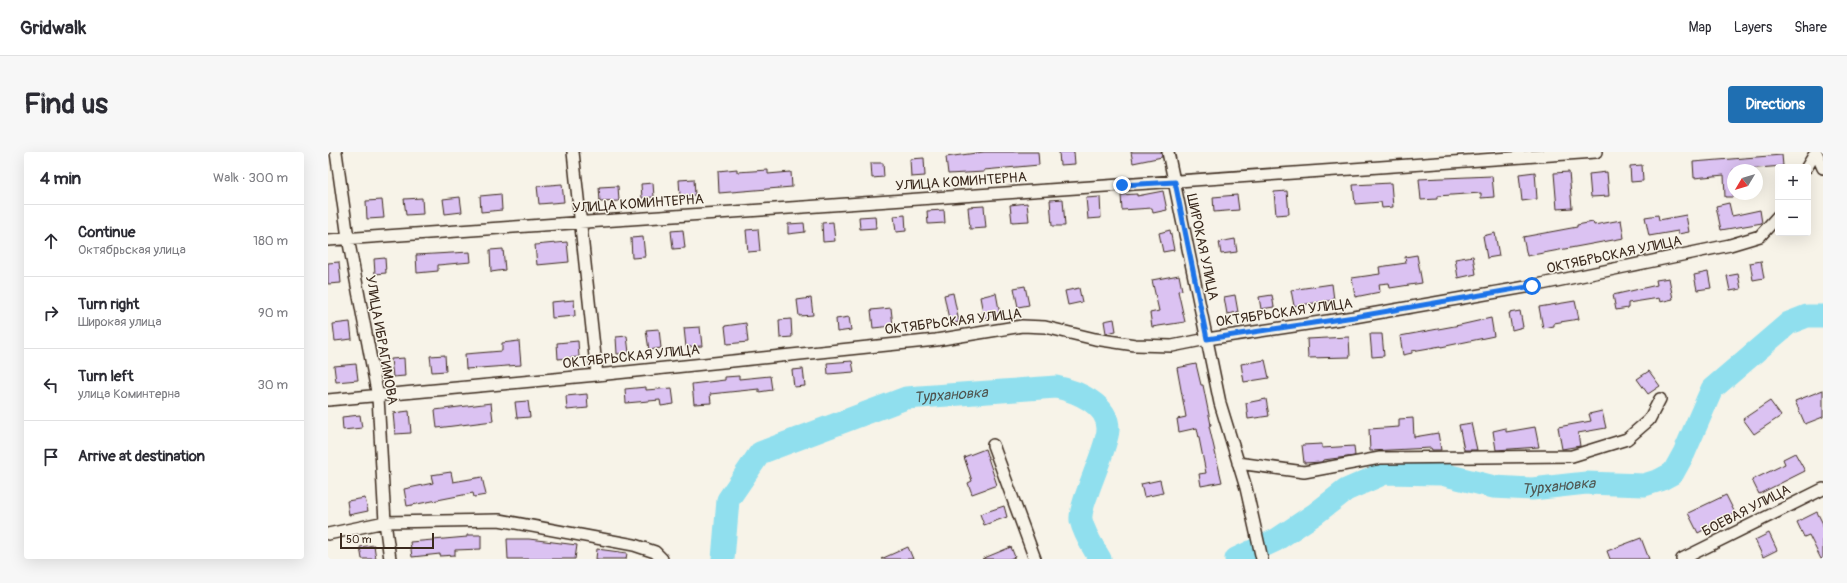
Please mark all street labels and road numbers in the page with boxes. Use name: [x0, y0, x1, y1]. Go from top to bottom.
street label: УЛИЦА КОМИНТЕРНА: [895, 168, 1027, 195]
street label: УЛИЦА КОМИНТЕРНА: [572, 190, 704, 217]
street label: ШИРОКАЯ УЛИЦА: [1183, 192, 1222, 302]
street label: ОКТЯБРЬСКАЯ УЛИЦА: [1545, 232, 1683, 277]
street label: УЛИЦА ИБРАГИМОВА: [362, 274, 401, 406]
street label: ОКТЯБРЬСКАЯ УЛИЦА: [1215, 294, 1353, 330]
street label: ОКТЯБРЬСКАЯ УЛИЦА: [884, 305, 1022, 338]
street label: ОКТЯБРЬСКАЯ УЛИЦА: [562, 341, 700, 372]
street label: БОЕВАЯ УЛИЦА: [1699, 481, 1793, 540]

